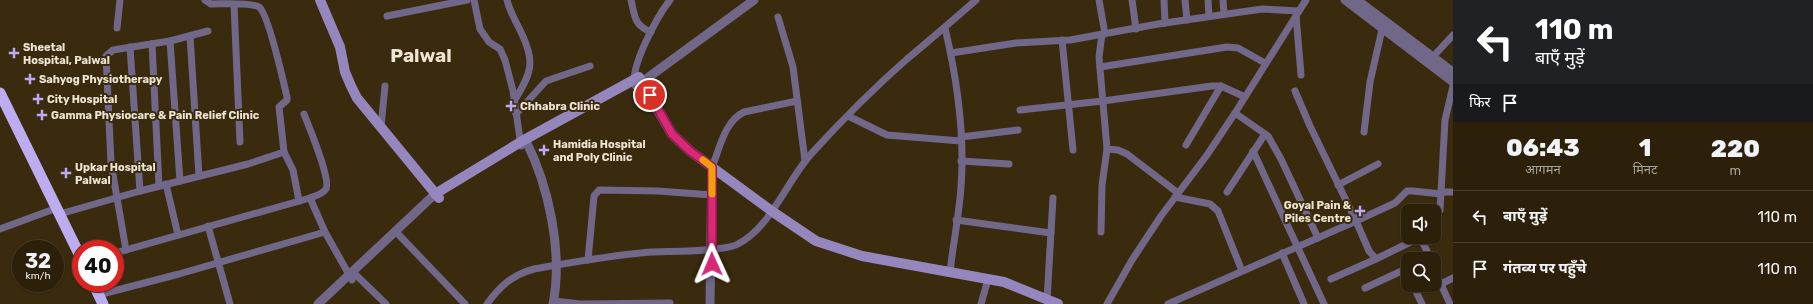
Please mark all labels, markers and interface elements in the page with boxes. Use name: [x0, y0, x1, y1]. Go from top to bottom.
text: 110 m: [1535, 13, 1613, 46]
icon: left: [1469, 16, 1521, 68]
place label: Sheetal Hospital, Palwal: [23, 41, 110, 67]
district label: Palwal: [390, 44, 452, 67]
marker: Sheetal Hospital, Palwal: [8, 47, 20, 59]
text: बाएँ मुड़ें: [1535, 47, 1585, 69]
marker: Sahyog Physiotherapy: [24, 73, 36, 85]
place label: Sahyog Physiotherapy: [39, 73, 163, 86]
pin: [633, 78, 667, 112]
icon: arrive: [639, 84, 661, 106]
icon: arrive: [1499, 92, 1521, 114]
marker: City Hospital: [32, 93, 44, 105]
place label: City Hospital: [47, 93, 118, 106]
text: फिर: [1469, 93, 1491, 111]
marker: Chhabra Clinic: [505, 100, 517, 112]
place label: Chhabra Clinic: [520, 100, 600, 113]
marker: Gamma Physiocare & Pain Relief Clinic: [36, 109, 48, 121]
place label: Gamma Physiocare & Pain Relief Clinic: [51, 109, 260, 122]
text: 06:43: [1506, 134, 1580, 162]
text: 1: [1639, 134, 1652, 162]
text: 220: [1711, 135, 1760, 163]
place label: Hamidia Hospital and Poly Clinic: [553, 138, 646, 164]
marker: Hamidia Hospital and Poly Clinic: [538, 144, 550, 156]
place label: Upkar Hospital Palwal: [75, 161, 156, 187]
text: आगमन: [1525, 162, 1561, 177]
text: मिनट: [1633, 162, 1658, 177]
text: m: [1730, 163, 1741, 178]
marker: Upkar Hospital Palwal: [60, 167, 72, 179]
place label: Goyal Pain & Piles Centre: [1284, 199, 1351, 225]
map controls: [1401, 204, 1441, 292]
button: sound: [1401, 204, 1441, 244]
marker: Goyal Pain & Piles Centre: [1354, 205, 1366, 217]
icon: left: [1469, 206, 1491, 228]
text: बाएँ मुड़ें: [1503, 207, 1547, 225]
text: 110 m: [1758, 208, 1797, 226]
speed limit sign: 40: [72, 240, 124, 292]
position arrow: [691, 243, 733, 285]
text: 32: [25, 249, 51, 273]
button: search: [1401, 252, 1441, 292]
icon: arrive: [1469, 258, 1491, 280]
text: गंतव्य पर पहुँचे: [1503, 259, 1587, 277]
text: 110 m: [1758, 260, 1797, 278]
text: km/h: [26, 270, 50, 282]

